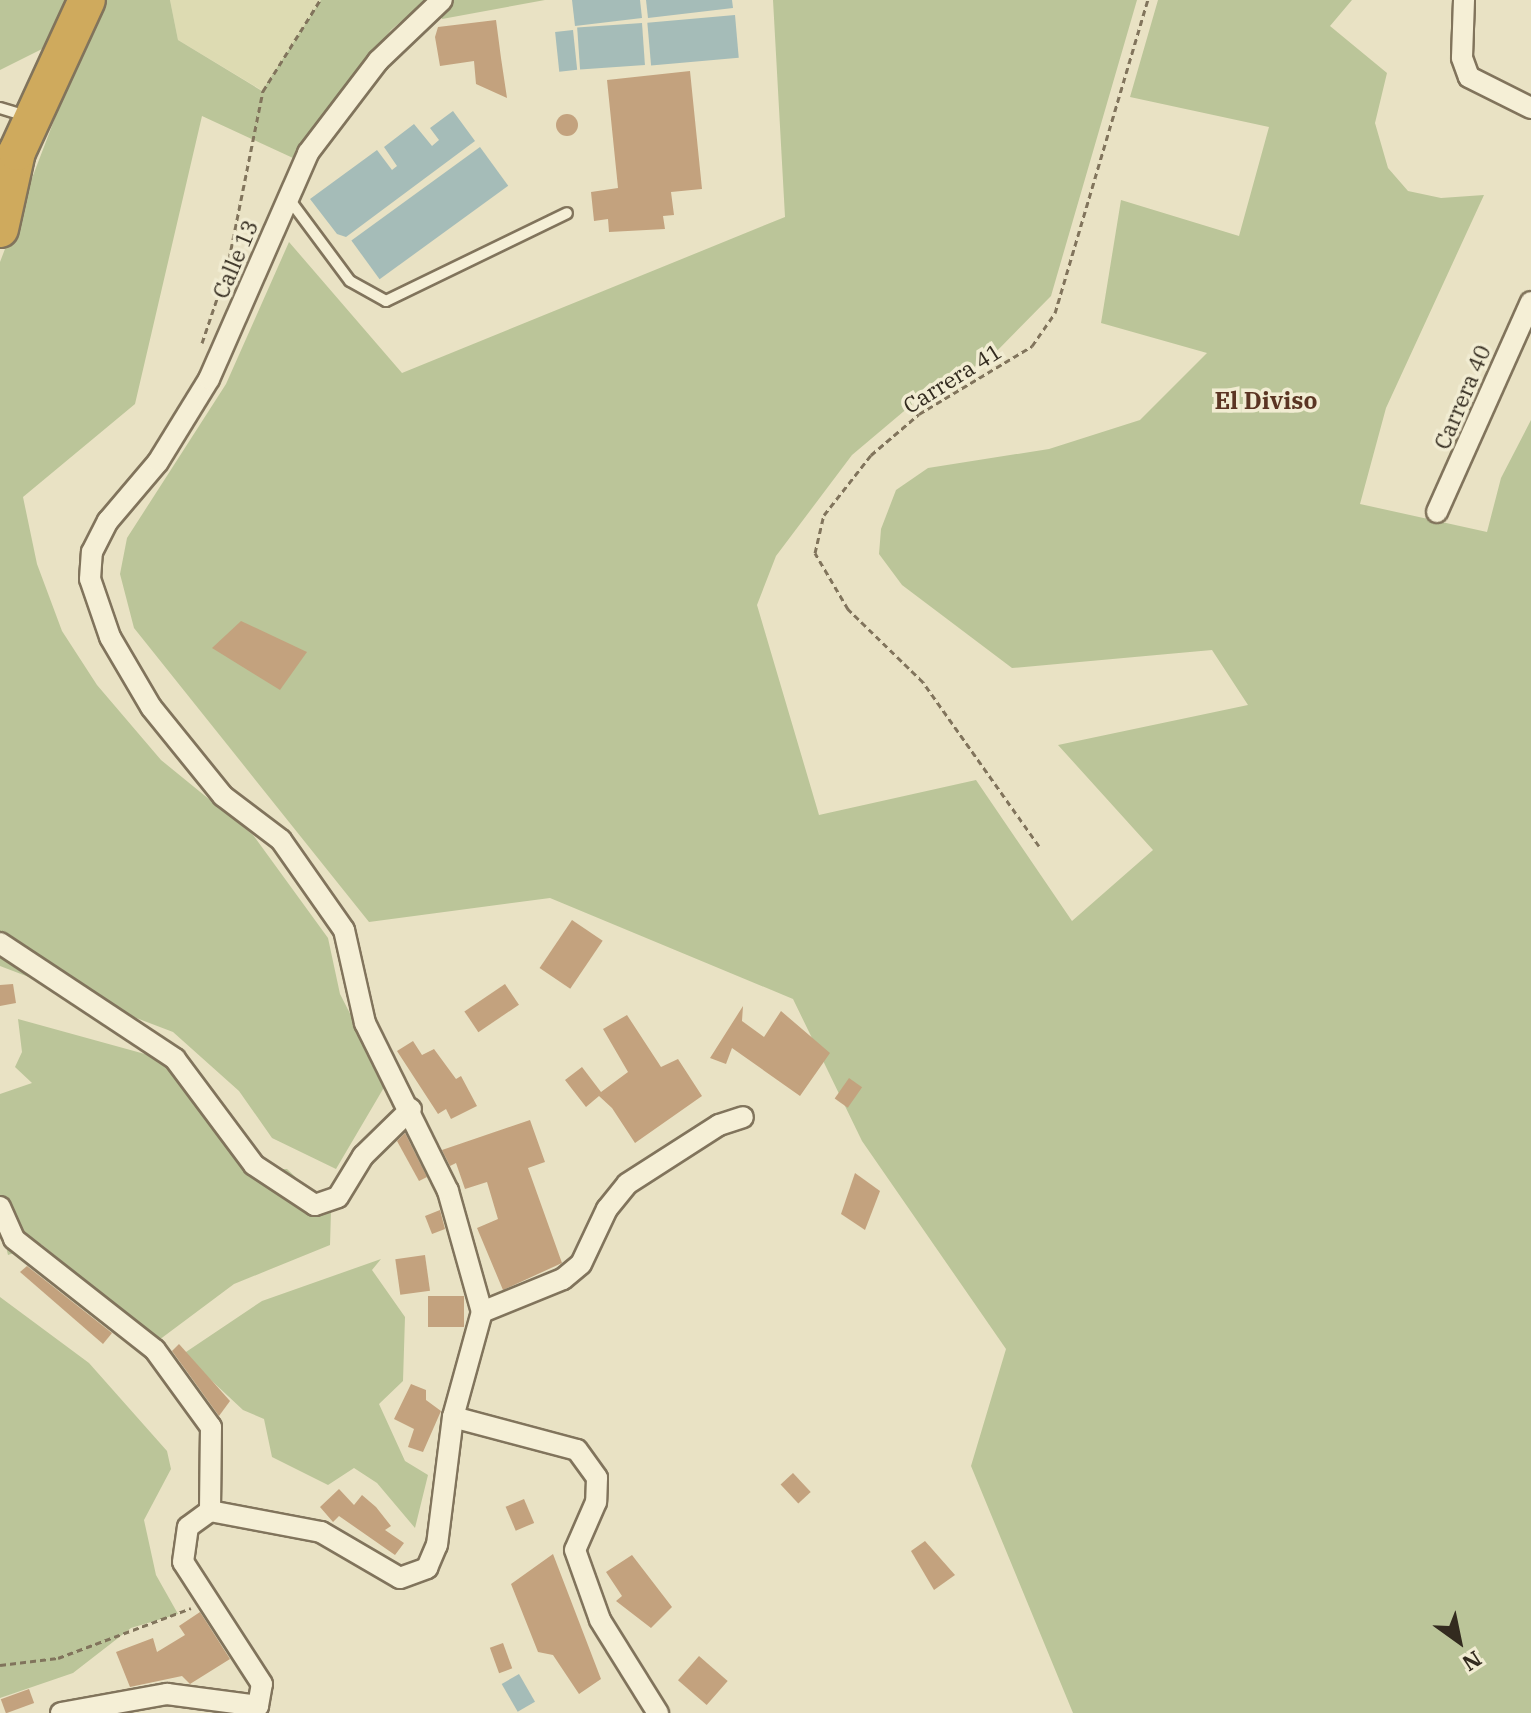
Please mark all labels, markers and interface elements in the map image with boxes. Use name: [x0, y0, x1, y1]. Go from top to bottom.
street label: Calle 13: [207, 216, 263, 302]
street label: Carrera 41: [898, 337, 1006, 419]
street label: Carrera 40: [1428, 341, 1496, 453]
district label: El Diviso: [1214, 387, 1318, 415]
north arrow: [1419, 1601, 1499, 1681]
text: N: [1457, 1645, 1488, 1678]

